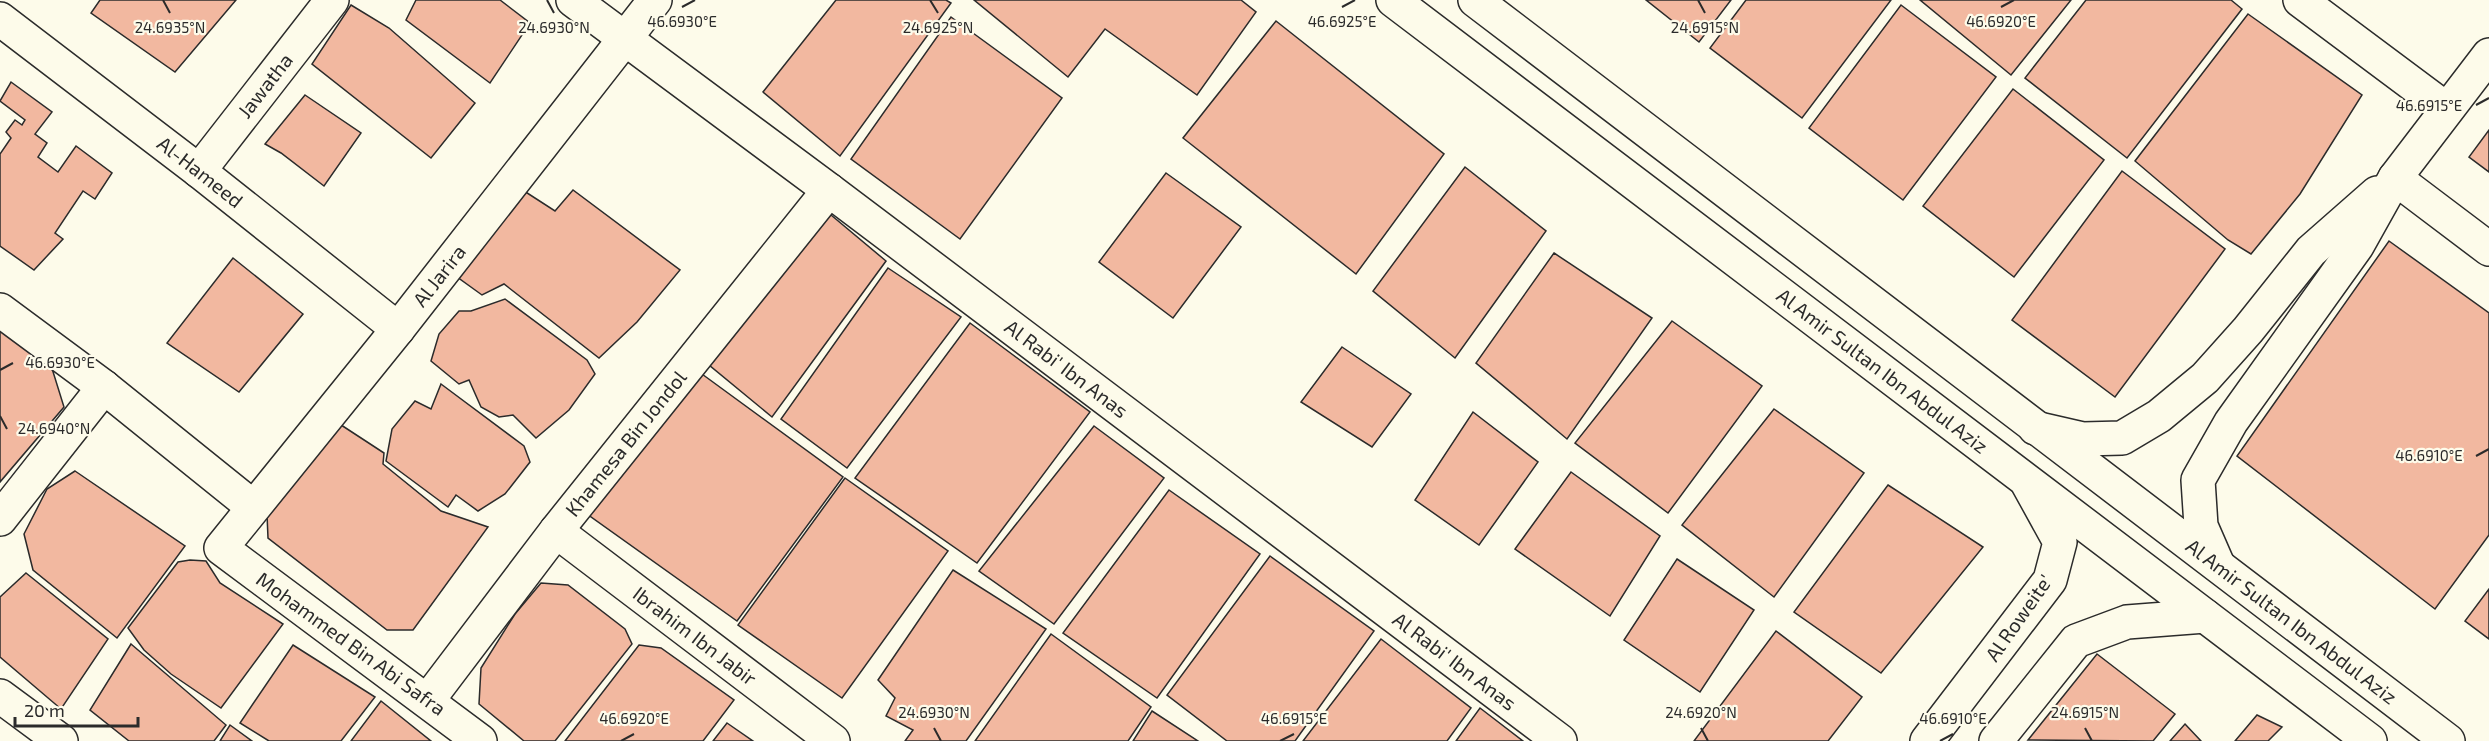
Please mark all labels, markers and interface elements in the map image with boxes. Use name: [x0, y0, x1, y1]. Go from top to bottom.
text: 46.6930°E: [647, 12, 717, 30]
text: 46.6925°E: [1308, 12, 1376, 30]
text: 46.6920°E: [1966, 12, 2036, 30]
text: 24.6935°N: [135, 18, 205, 36]
text: 24.6930°N: [518, 18, 590, 36]
text: 24.6925°N: [903, 18, 973, 36]
text: 24.6915°N: [1671, 18, 1739, 36]
street label: Jawatha: [232, 48, 297, 122]
text: 46.6915°E: [2396, 96, 2462, 114]
street label: Al-Hameed: [153, 131, 248, 212]
street label: Al Jarira: [407, 240, 470, 311]
street label: Al Amir Sultan Ibn Abdul Aziz: [1773, 283, 1993, 458]
street label: Al Rabi' Ibn Anas: [1001, 314, 1133, 422]
text: 46.6930°E: [25, 353, 95, 371]
street label: Khamesa Bin Jondol: [560, 365, 691, 521]
text: 24.6940°N: [18, 419, 90, 437]
text: 46.6910°E: [2395, 446, 2463, 464]
street label: Al Amir Sultan Ibn Abdul Aziz: [2182, 533, 2402, 709]
street label: Mohammed Bin Abi Safra: [252, 566, 451, 720]
street label: Al Roweite': [1980, 569, 2057, 665]
street label: Ibrahim Ibn Jabir: [629, 581, 762, 690]
street label: Al Rabi' Ibn Anas: [1389, 606, 1521, 715]
scale bar: [15, 690, 138, 728]
text: 20 m: [24, 699, 65, 721]
text: 24.6930°N: [898, 703, 970, 721]
text: 24.6920°N: [1665, 703, 1737, 721]
text: 24.6915°N: [2051, 703, 2119, 721]
text: 46.6920°E: [599, 709, 669, 727]
text: 46.6915°E: [1261, 709, 1327, 727]
text: 46.6910°E: [1919, 709, 1987, 727]

